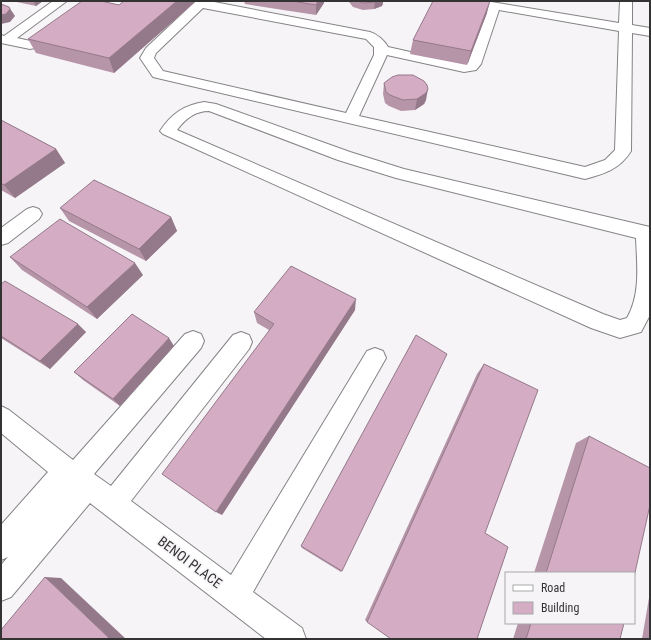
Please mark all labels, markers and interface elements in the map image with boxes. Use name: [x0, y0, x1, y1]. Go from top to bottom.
street label: BENOI PLACE: [155, 533, 225, 591]
legend: [505, 572, 635, 624]
text: Road: [541, 581, 565, 595]
text: Building: [541, 601, 579, 615]

